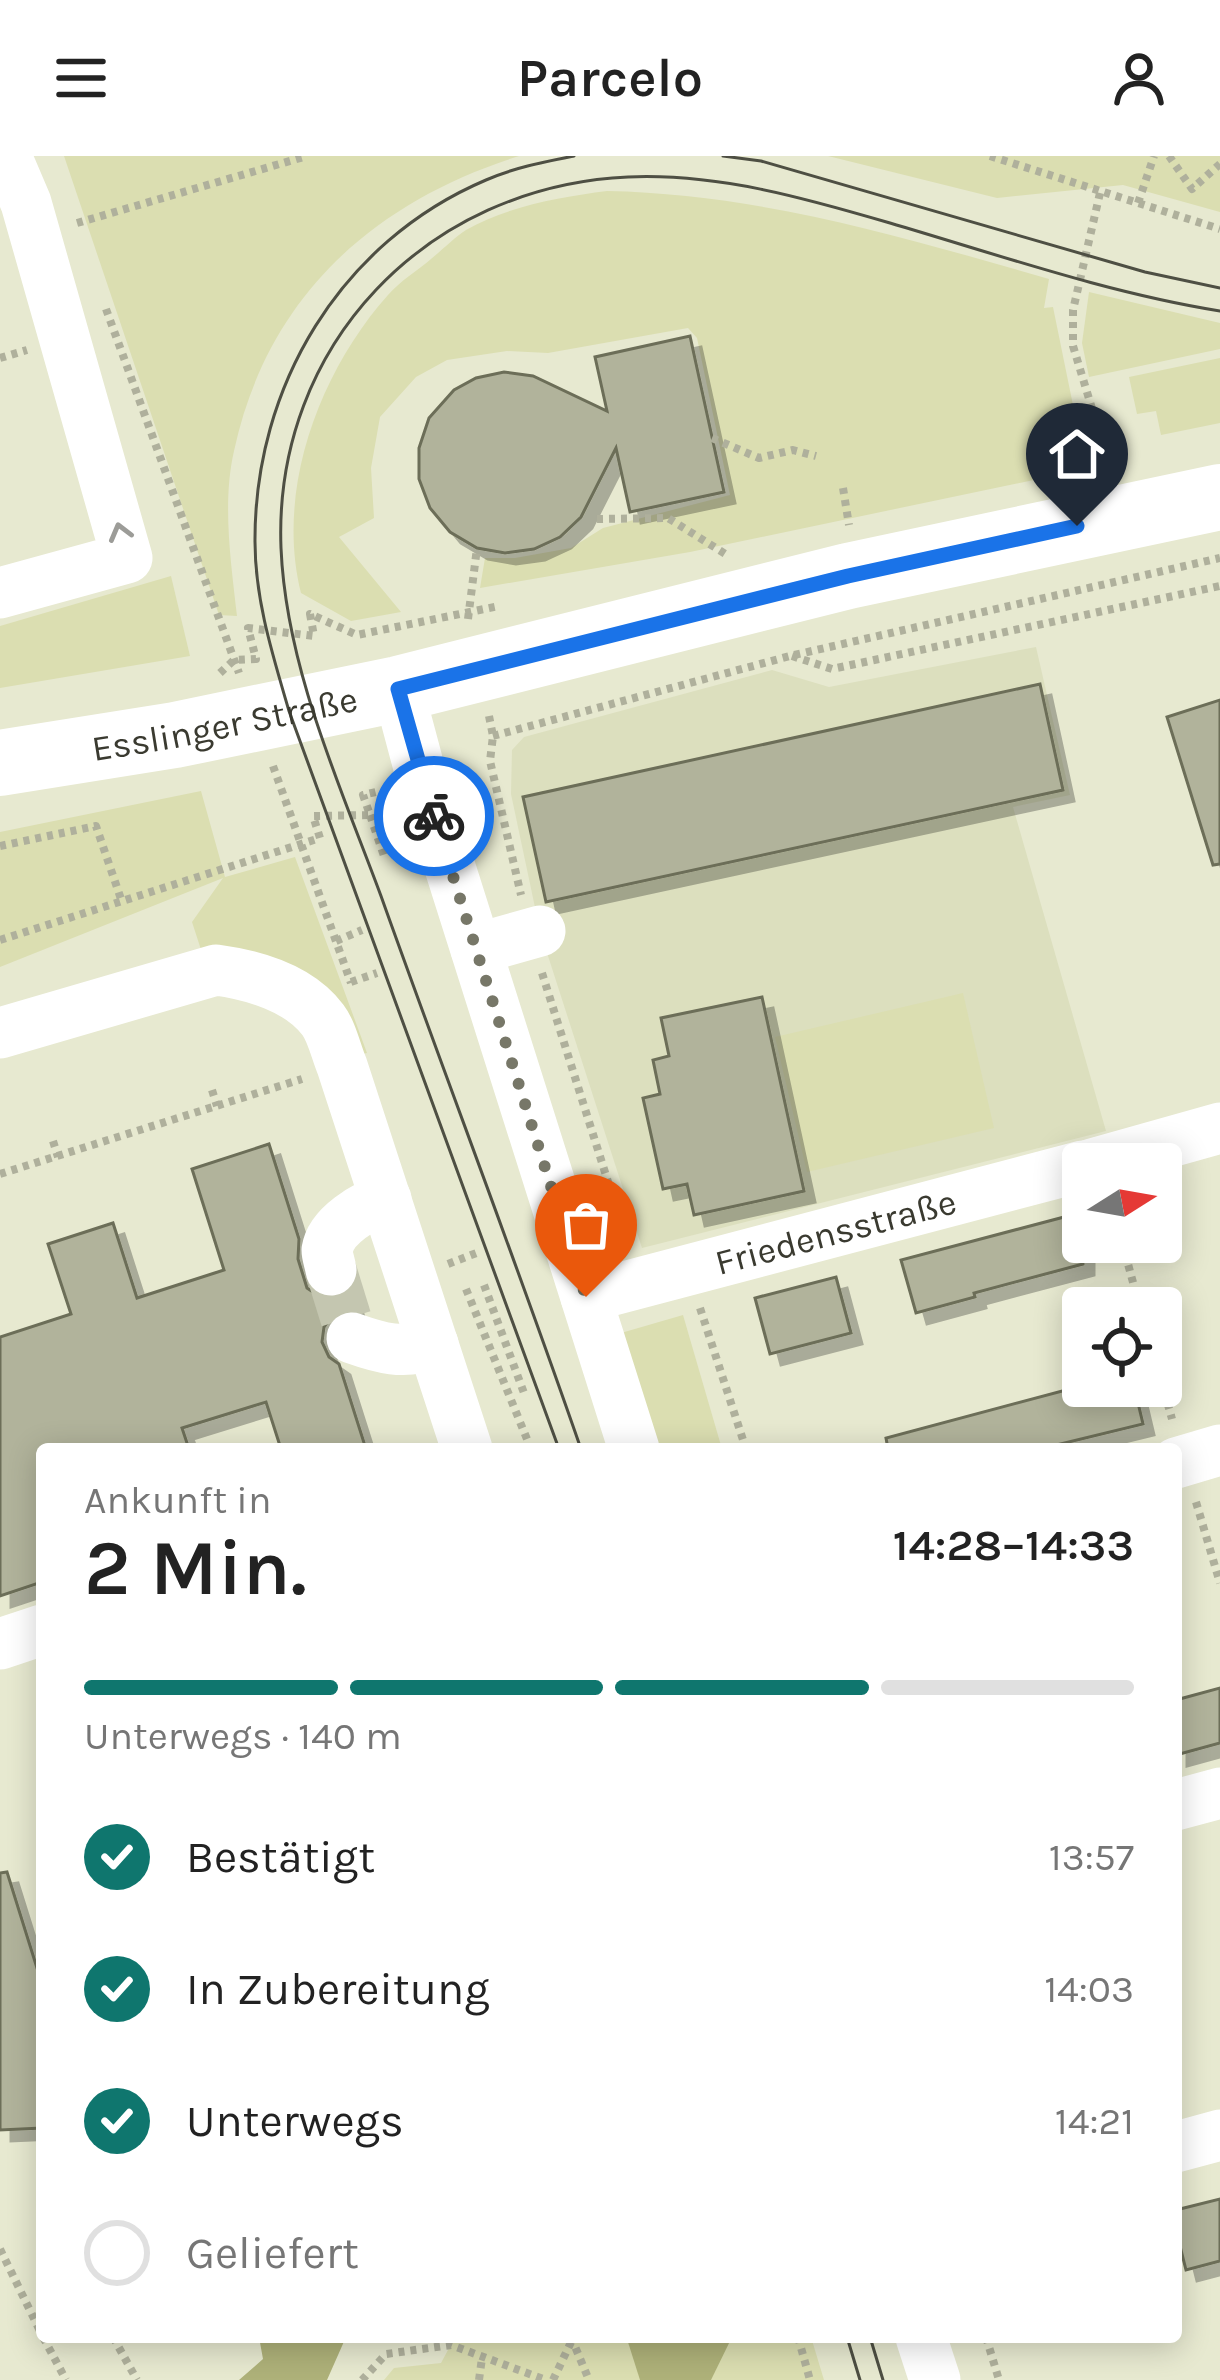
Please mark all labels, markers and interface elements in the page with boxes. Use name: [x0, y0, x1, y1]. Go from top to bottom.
icon: menu: [48, 45, 114, 111]
icon: person: [1106, 45, 1172, 111]
text: Parcelo: [517, 46, 703, 110]
pin: [1026, 403, 1128, 526]
icon: home: [1044, 421, 1110, 487]
one-way arrow: [109, 522, 134, 543]
street label: Esslinger Straße: [89, 678, 361, 770]
courier: [374, 756, 494, 876]
icon: bike: [401, 783, 467, 849]
north arrow: [1062, 1143, 1182, 1263]
map controls: [1062, 1143, 1182, 1407]
pin: [535, 1174, 637, 1297]
street label: Friedensstraße: [711, 1180, 961, 1284]
icon: bag: [553, 1192, 619, 1258]
button: locate: [1062, 1287, 1182, 1407]
text: Ankunft in: [84, 1477, 272, 1523]
text: 14:28–14:33: [893, 1519, 1134, 1571]
text: 2 Min.: [84, 1522, 307, 1614]
text: Unterwegs · 140 m: [84, 1713, 402, 1759]
icon: check: [84, 1824, 150, 1890]
text: Bestätigt: [186, 1831, 375, 1883]
text: 13:57: [1049, 1834, 1134, 1880]
icon: check: [84, 1956, 150, 2022]
text: In Zubereitung: [186, 1963, 490, 2015]
text: 14:03: [1044, 1966, 1134, 2012]
icon: check: [84, 2088, 150, 2154]
text: Unterwegs: [186, 2095, 404, 2147]
text: 14:21: [1055, 2098, 1134, 2144]
text: Geliefert: [186, 2227, 359, 2279]

